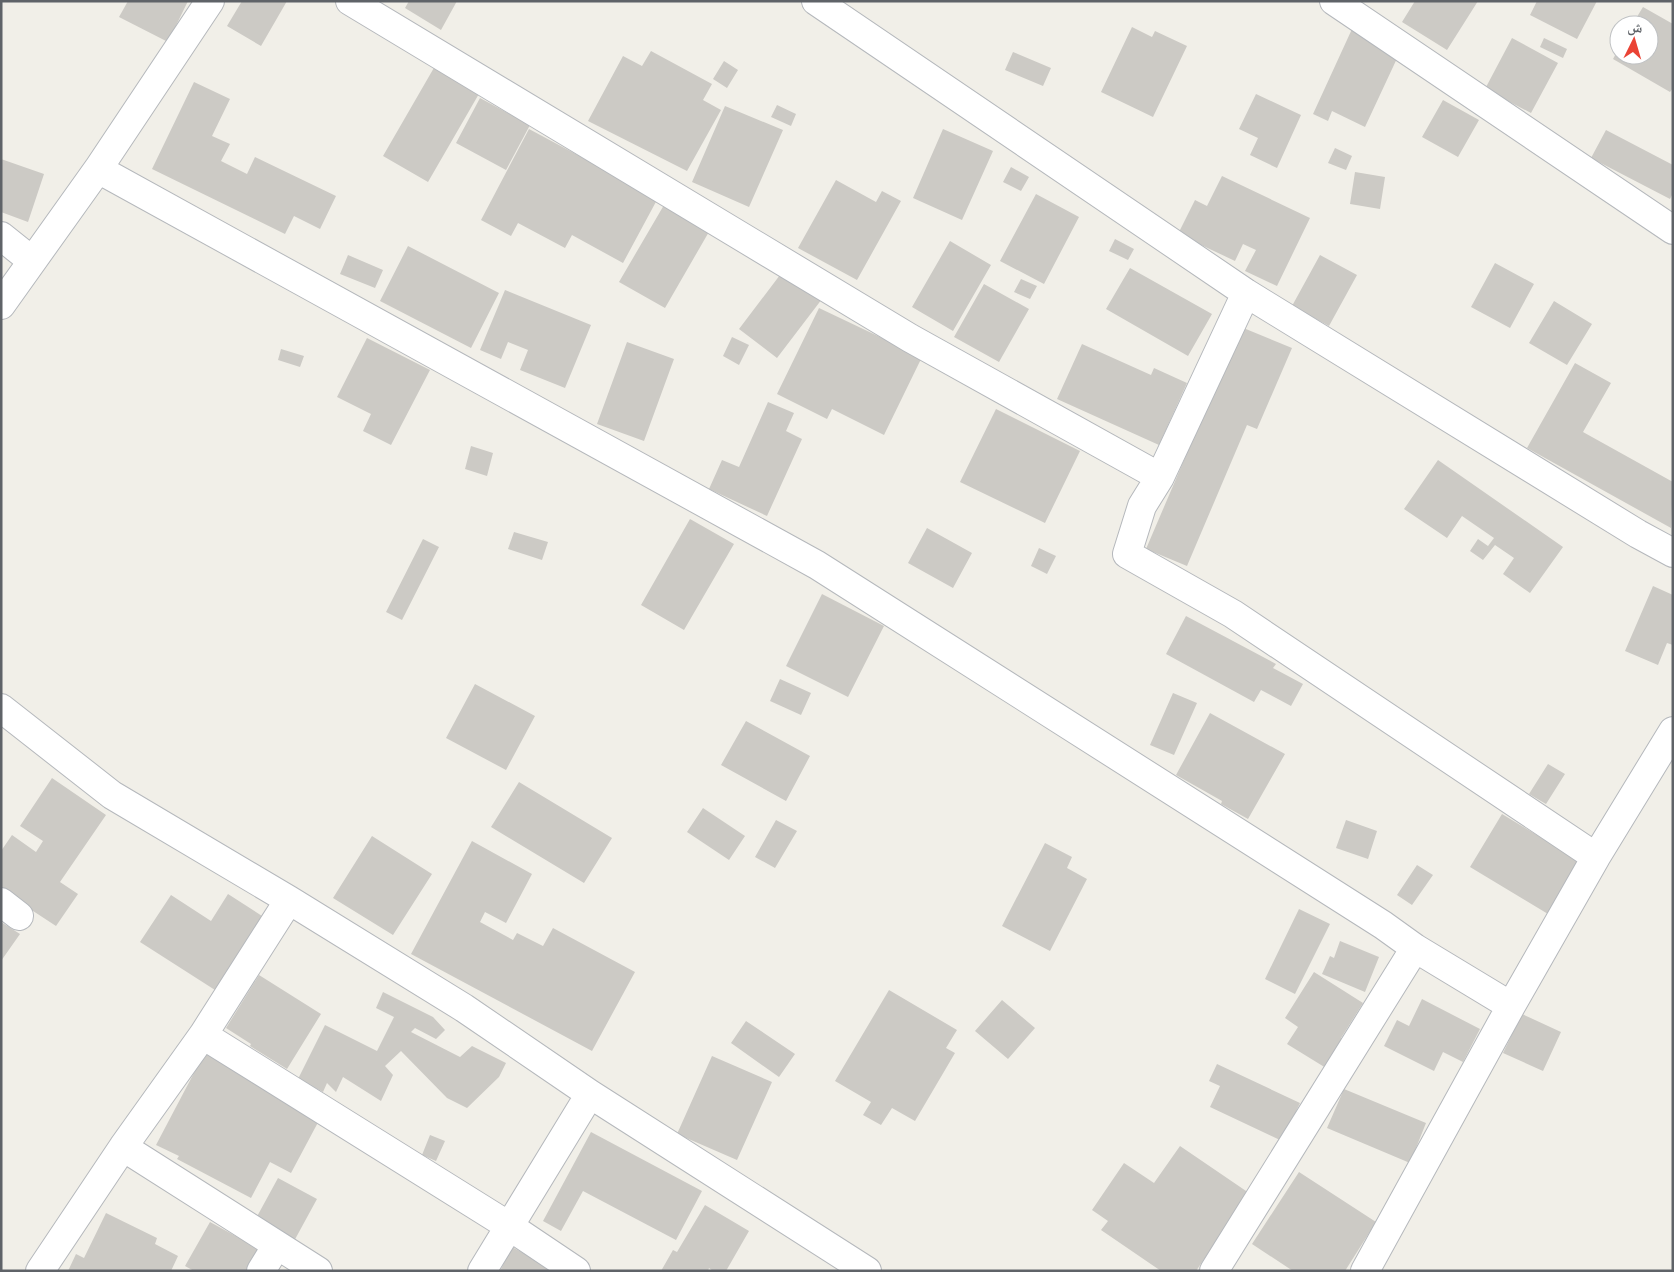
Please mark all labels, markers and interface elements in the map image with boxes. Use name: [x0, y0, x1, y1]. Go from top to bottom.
north arrow: [1609, 15, 1659, 65]
text: ش: [1627, 18, 1643, 37]

